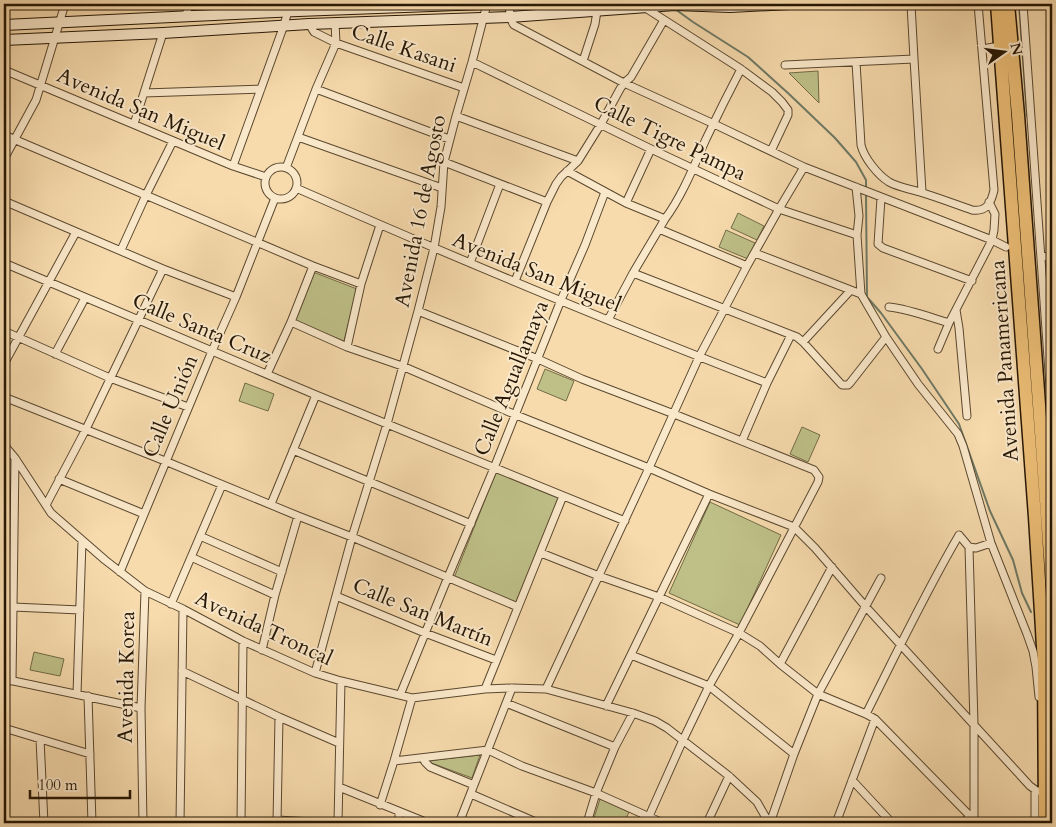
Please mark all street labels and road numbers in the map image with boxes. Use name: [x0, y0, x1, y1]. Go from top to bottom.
street label: Calle Kasani: [347, 17, 460, 80]
street label: Avenida San Miguel: [52, 61, 229, 158]
street label: Calle Tigre Pampa: [589, 89, 751, 188]
street label: Avenida 16 de Agosto: [388, 112, 453, 310]
street label: Avenida San Miguel: [448, 225, 626, 320]
street label: Avenida Panamericana: [983, 259, 1026, 463]
street label: Calle Santa Cruz: [128, 286, 276, 371]
street label: Calle Aguallamaya: [467, 296, 556, 460]
street label: Calle Unión: [136, 350, 205, 462]
street label: Calle San Martín: [348, 571, 497, 654]
street label: Avenida Troncal: [190, 584, 338, 673]
street label: Avenida Korea: [111, 611, 142, 743]

